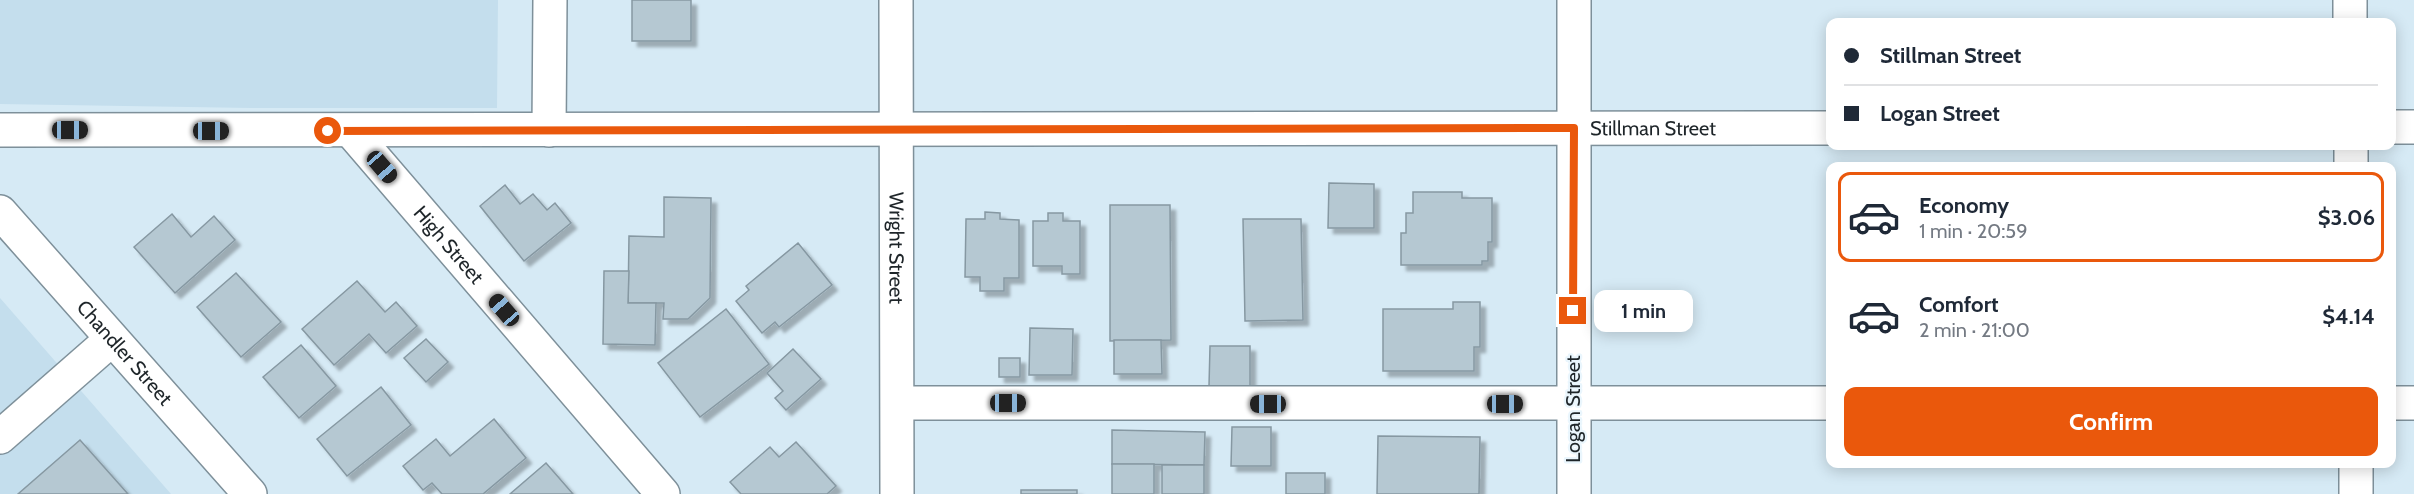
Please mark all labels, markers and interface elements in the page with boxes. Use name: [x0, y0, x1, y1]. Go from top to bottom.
text: Stillman Street: [1880, 42, 2021, 69]
text: Logan Street: [1880, 100, 2000, 127]
street label: Stillman Street: [1590, 116, 1716, 140]
route start: [314, 117, 341, 144]
car: [52, 121, 88, 139]
car: [193, 122, 229, 140]
car: [363, 148, 401, 186]
icon: car: [1847, 190, 1901, 244]
street label: Wright Street: [884, 192, 909, 304]
text: Economy: [1919, 192, 2009, 219]
street label: High Street: [409, 201, 489, 289]
text: $3.06: [2318, 204, 2375, 231]
text: 1 min · 20:59: [1919, 219, 2028, 243]
icon: car: [1847, 289, 1901, 343]
callout: 1 min: [1594, 290, 1693, 332]
car: [485, 291, 523, 329]
text: Comfort: [1919, 291, 1998, 318]
street label: Chandler Street: [72, 295, 178, 410]
route end: [1559, 297, 1586, 324]
text: 1 min: [1621, 299, 1666, 323]
text: $4.14: [2322, 303, 2375, 330]
text: 2 min · 21:00: [1919, 318, 2030, 342]
street label: Logan Street: [1561, 355, 1585, 463]
button: Confirm: [1844, 387, 2378, 456]
car: [990, 394, 1026, 412]
car: [1250, 395, 1286, 413]
car: [1487, 395, 1523, 413]

